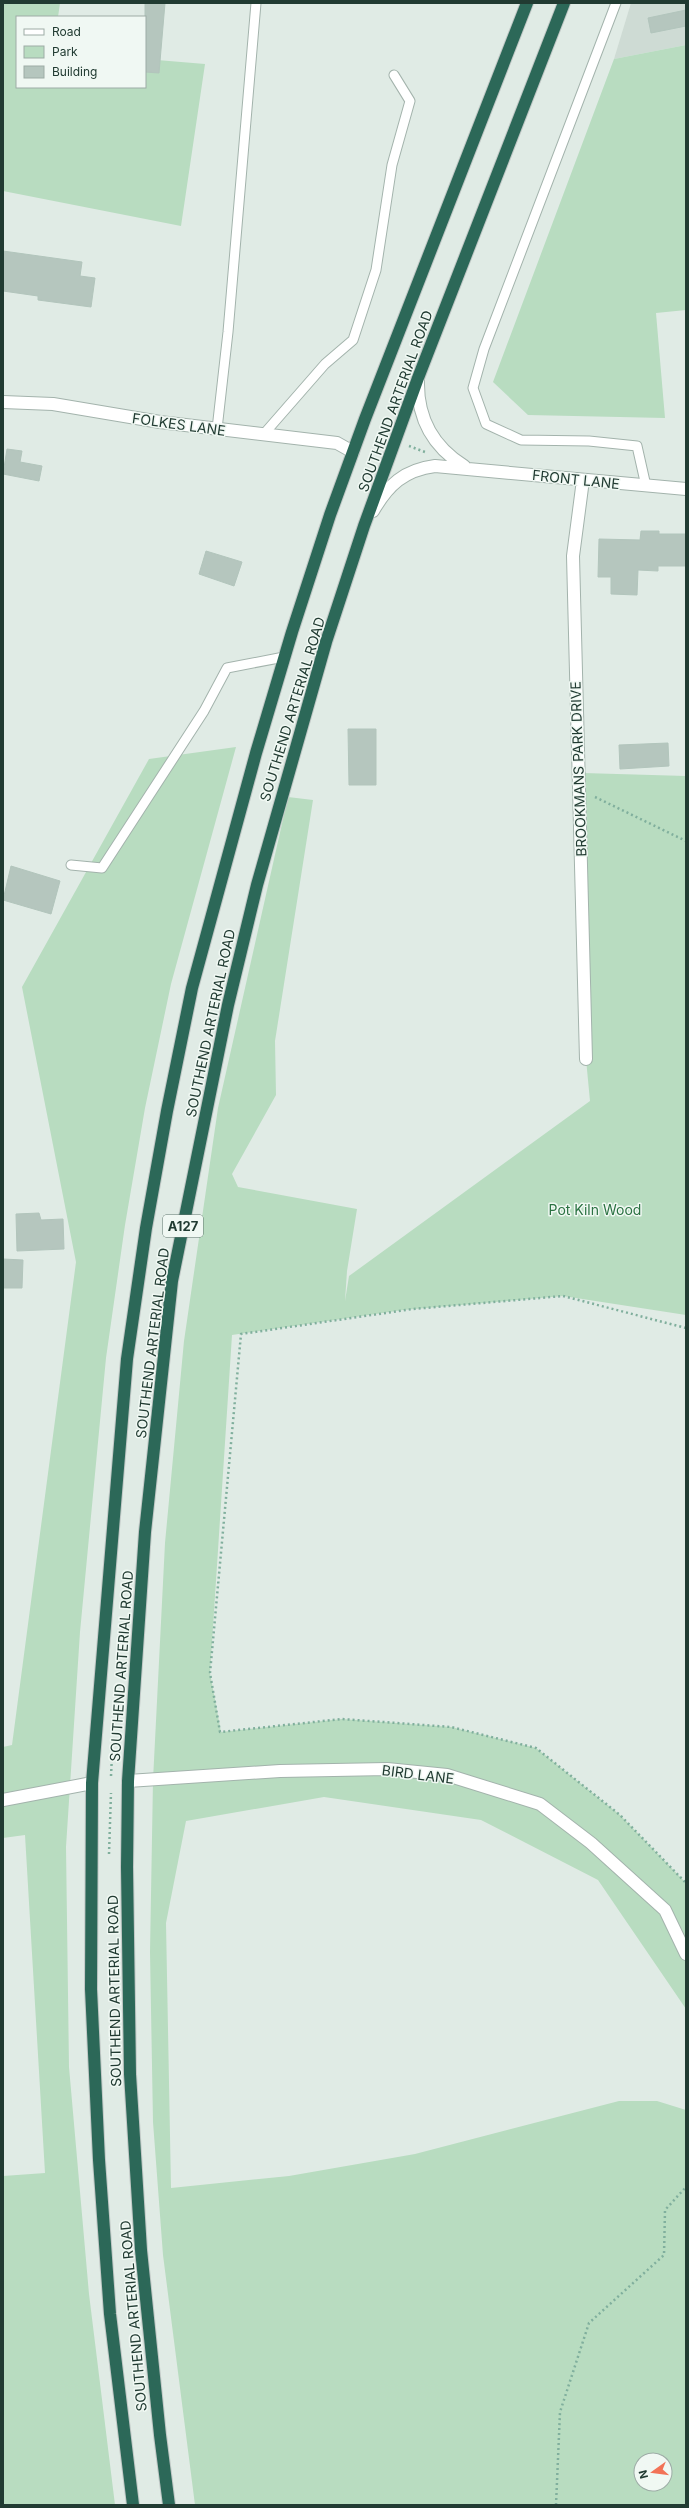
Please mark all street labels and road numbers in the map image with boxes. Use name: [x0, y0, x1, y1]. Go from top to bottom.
street label: SOUTHEND ARTERIAL ROAD: [354, 308, 436, 494]
street label: FOLKES LANE: [131, 409, 227, 439]
street label: FRONT LANE: [531, 466, 621, 492]
street label: SOUTHEND ARTERIAL ROAD: [256, 615, 328, 803]
street label: BROOKMANS PARK DRIVE: [566, 681, 590, 857]
street label: SOUTHEND ARTERIAL ROAD: [182, 927, 238, 1119]
road number: A127: [163, 1215, 203, 1237]
street label: SOUTHEND ARTERIAL ROAD: [132, 1247, 172, 1439]
street label: SOUTHEND ARTERIAL ROAD: [106, 1570, 136, 1762]
street label: BIRD LANE: [381, 1761, 455, 1787]
street label: SOUTHEND ARTERIAL ROAD: [104, 1895, 124, 2087]
street label: SOUTHEND ARTERIAL ROAD: [116, 2220, 150, 2412]

